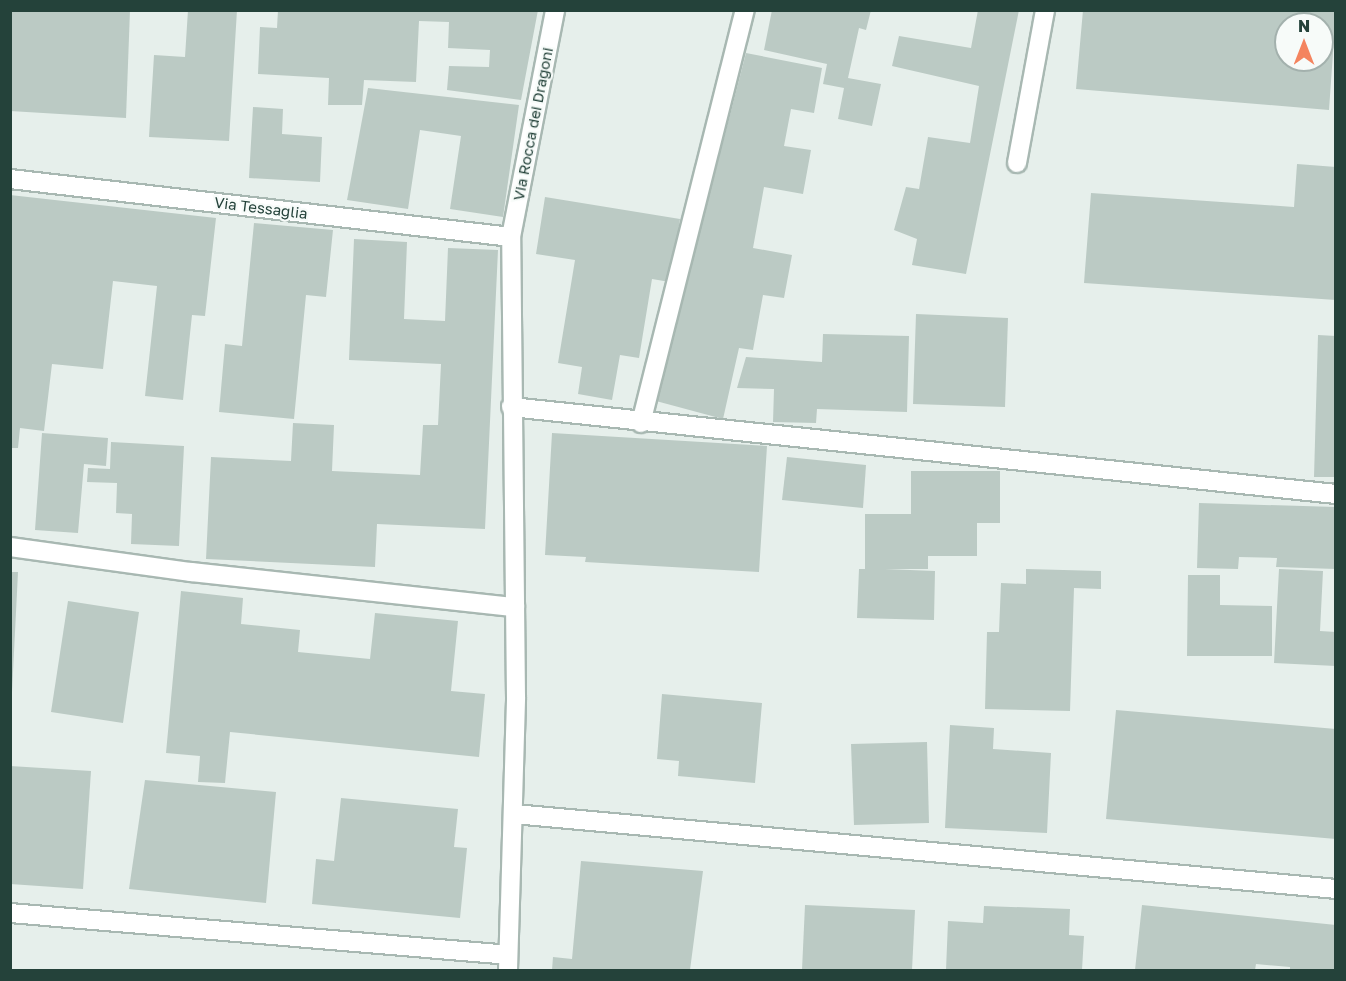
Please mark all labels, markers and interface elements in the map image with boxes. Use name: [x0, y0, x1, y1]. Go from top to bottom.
north arrow: [1274, 12, 1334, 72]
text: N: [1298, 16, 1310, 36]
street label: Via Rocca dei Dragoni: [509, 46, 557, 202]
street label: Via Tessaglia: [213, 193, 309, 223]

